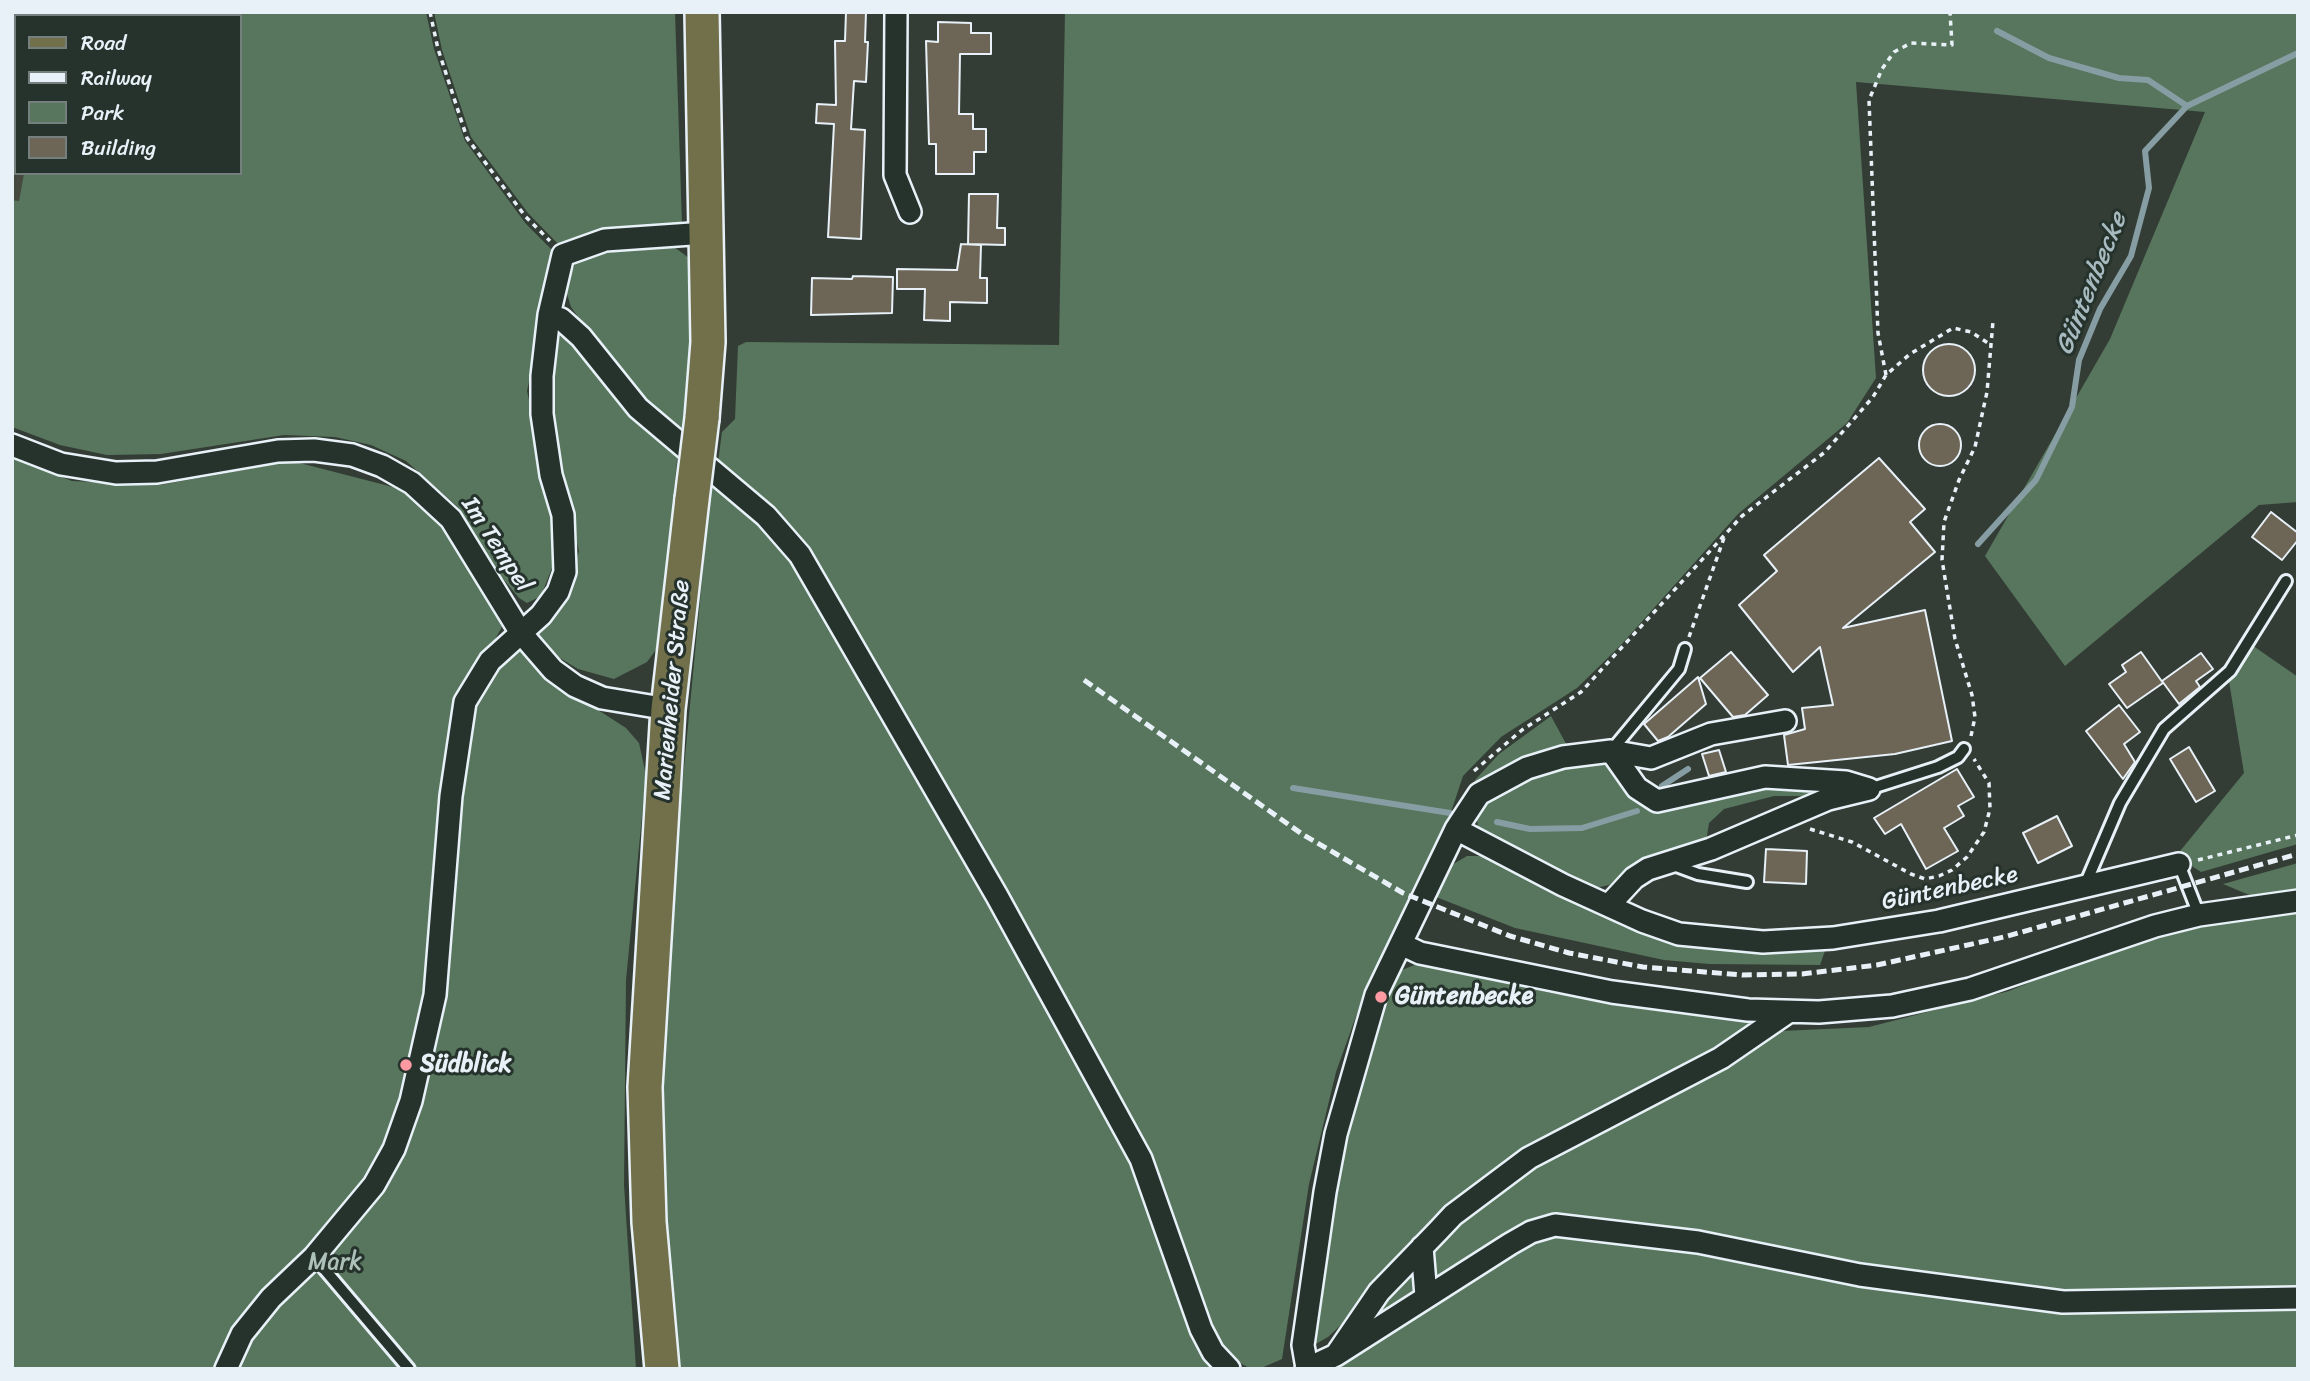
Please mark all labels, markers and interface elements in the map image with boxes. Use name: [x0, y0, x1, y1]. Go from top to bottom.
legend: [14, 14, 242, 175]
text: Road: [81, 24, 126, 62]
text: Railway: [81, 59, 152, 97]
text: Park: [81, 94, 124, 132]
text: Building: [81, 129, 156, 167]
water label: Güntenbecke: [2049, 209, 2135, 359]
street label: Im Tempel: [455, 492, 537, 598]
street label: Marienheider Straße: [649, 579, 697, 801]
street label: Güntenbecke: [1879, 861, 2021, 917]
place label: Güntenbecke: [1395, 983, 1533, 1011]
marker: Güntenbecke: [1373, 989, 1389, 1005]
place label: Südblick: [420, 1051, 512, 1079]
marker: Südblick: [398, 1057, 414, 1073]
park label: Mark: [308, 1249, 362, 1277]

